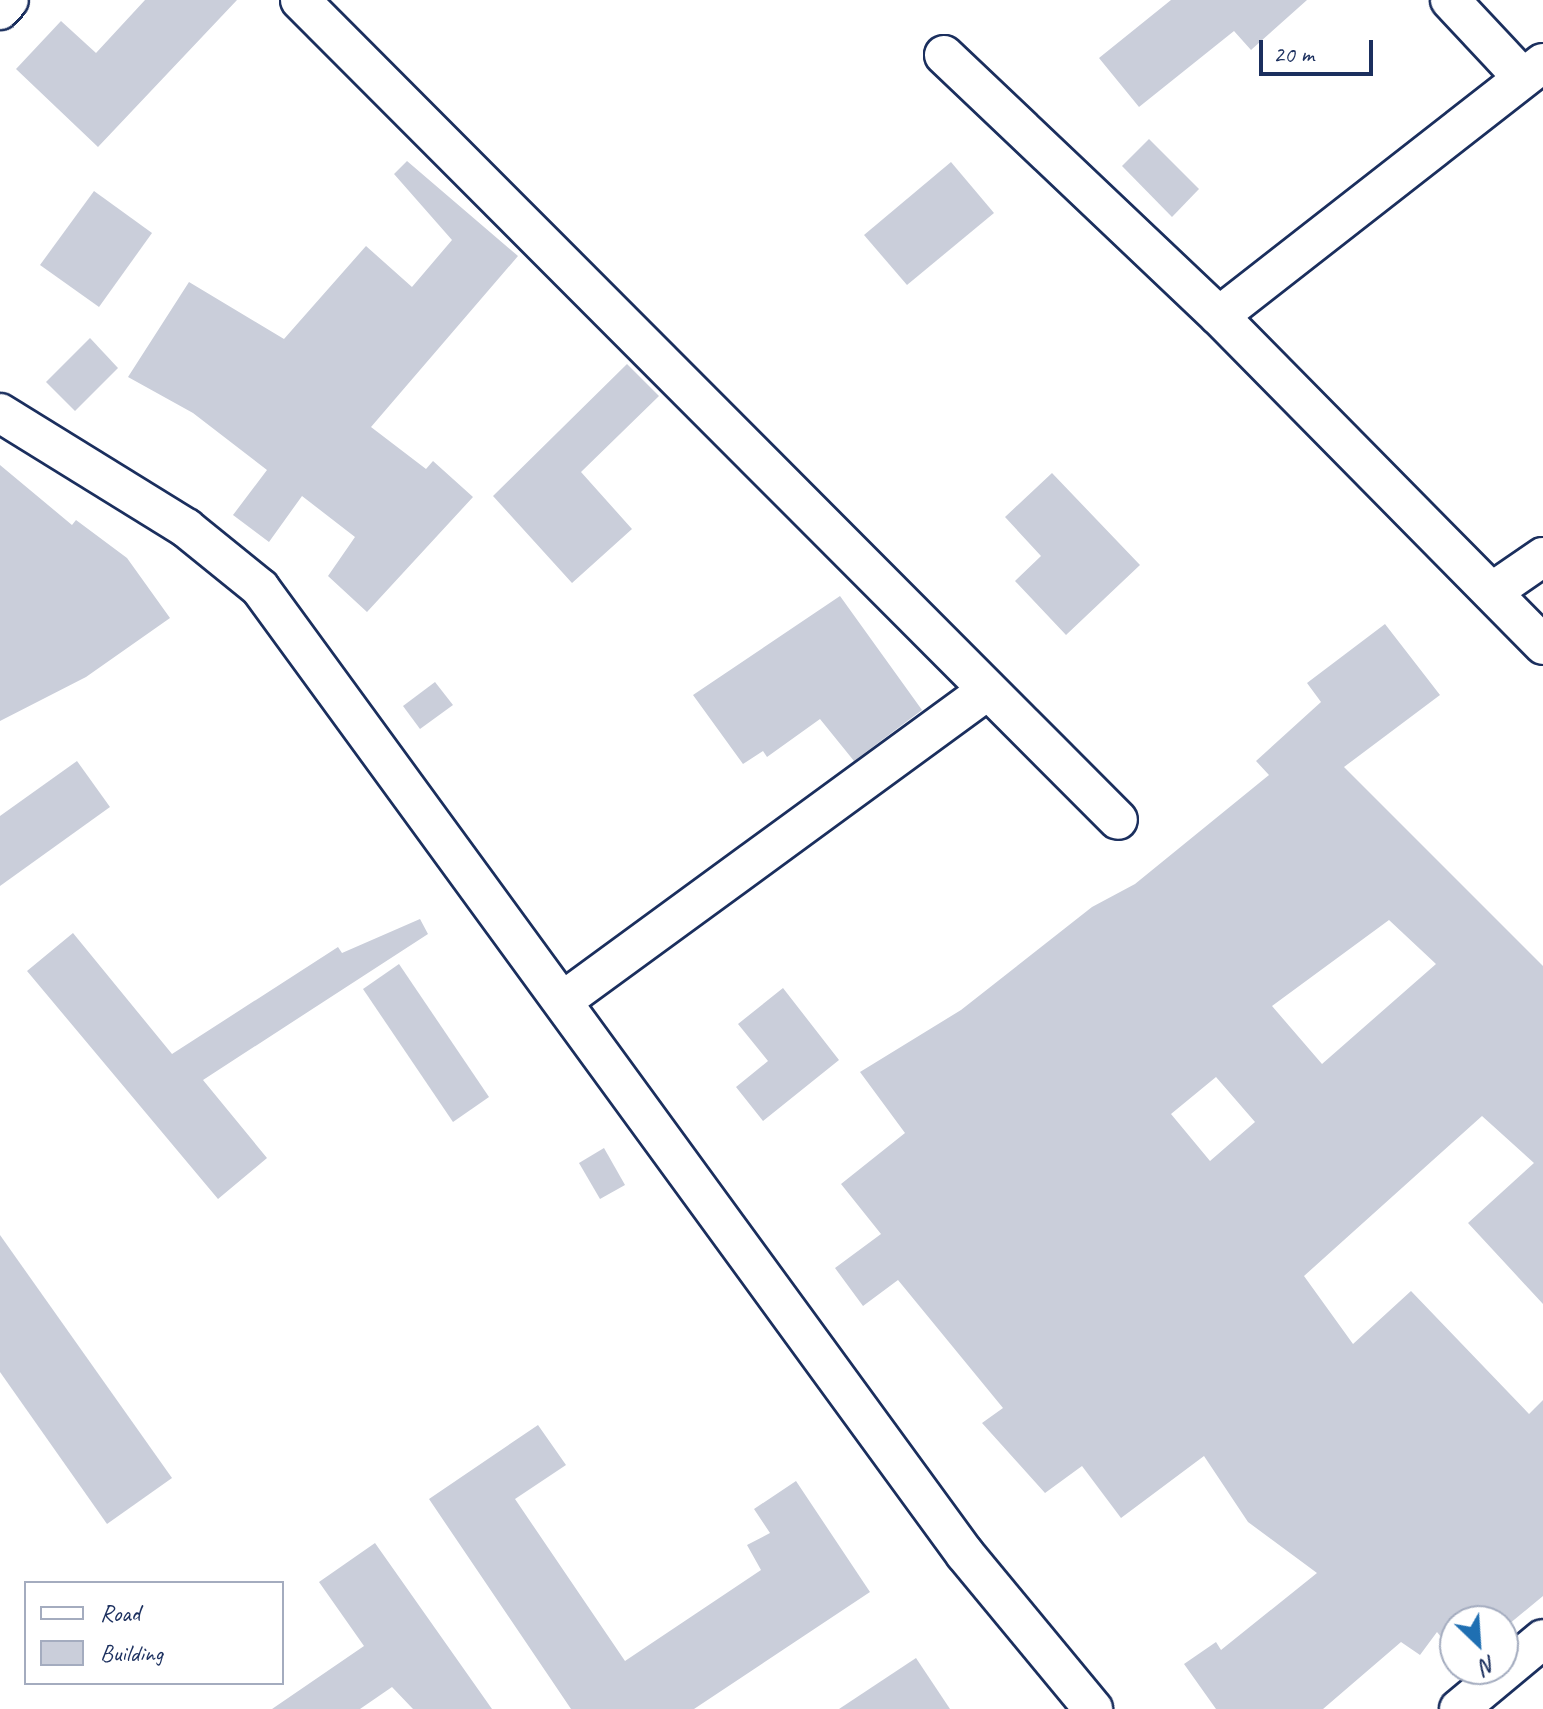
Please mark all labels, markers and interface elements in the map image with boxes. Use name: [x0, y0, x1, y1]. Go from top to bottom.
scale bar: [1263, 24, 1377, 74]
text: 20 m: [1273, 39, 1314, 69]
legend: [24, 1581, 284, 1685]
text: Road: [100, 1598, 140, 1628]
north arrow: [1439, 1605, 1519, 1685]
text: Building: [100, 1638, 163, 1668]
text: N: [1476, 1649, 1500, 1681]

